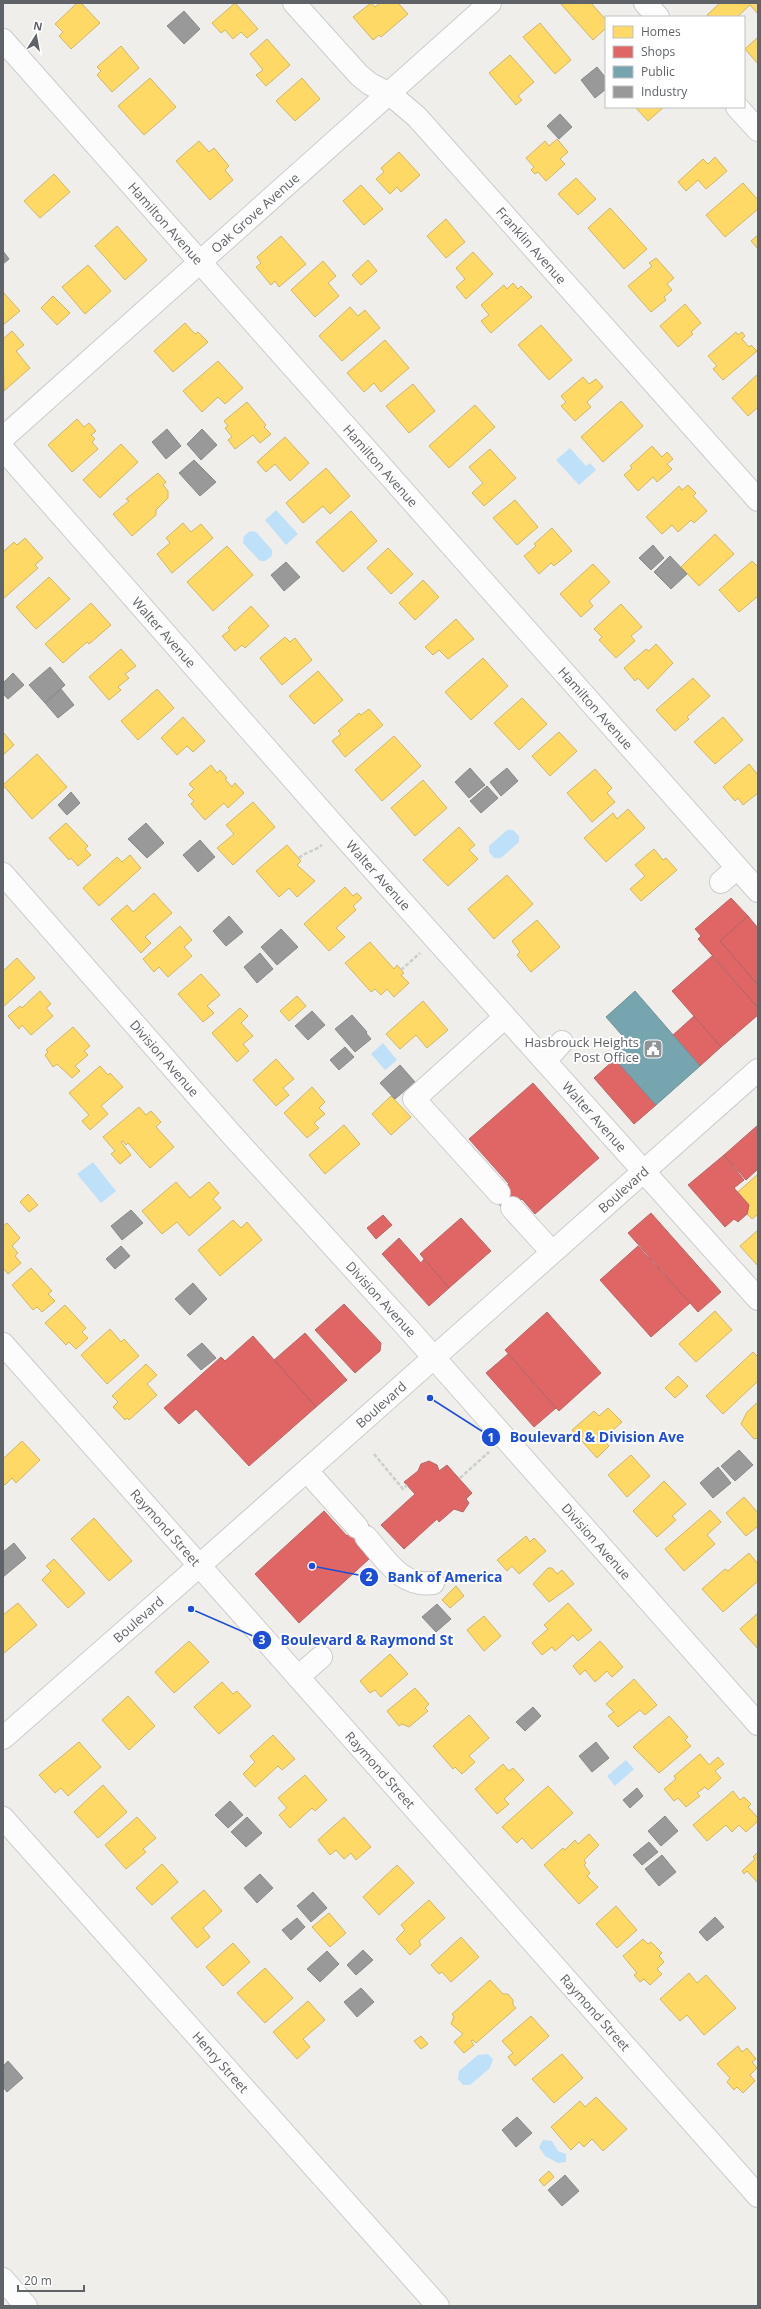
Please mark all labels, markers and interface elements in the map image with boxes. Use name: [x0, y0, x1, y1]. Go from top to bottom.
north arrow: [16, 16, 56, 56]
legend: [605, 16, 745, 108]
text: N: [32, 17, 44, 34]
text: Homes: [641, 23, 681, 40]
text: Shops: [641, 43, 676, 60]
text: Public: [641, 63, 675, 80]
text: Industry: [641, 83, 688, 100]
street label: Oak Grove Avenue: [207, 169, 303, 257]
street label: Hamilton Avenue: [124, 178, 207, 268]
street label: Franklin Avenue: [492, 203, 570, 288]
street label: Hamilton Avenue: [339, 421, 422, 511]
street label: Walter Avenue: [128, 593, 200, 671]
street label: Hamilton Avenue: [554, 663, 637, 753]
street label: Walter Avenue: [342, 836, 415, 914]
street label: Division Avenue: [126, 1016, 203, 1100]
place label: Hasbrouck Heights Post Office: [524, 1033, 639, 1066]
public building icon: Hasbrouck Heights Post Office: [642, 1038, 664, 1060]
street label: Walter Avenue: [558, 1078, 631, 1156]
street label: Boulevard: [594, 1162, 652, 1217]
street label: Division Avenue: [342, 1257, 420, 1341]
street label: Boulevard: [352, 1377, 410, 1432]
callout: Boulevard & Division Ave: [481, 1424, 692, 1450]
text: Boulevard & Division Ave: [510, 1427, 684, 1446]
text: 1: [488, 1429, 494, 1446]
street label: Raymond Street: [126, 1485, 205, 1570]
street label: Division Avenue: [558, 1499, 635, 1583]
callout: Bank of America: [359, 1564, 510, 1590]
text: Bank of America: [387, 1567, 503, 1586]
text: 2: [366, 1568, 373, 1585]
street label: Boulevard: [109, 1592, 168, 1646]
callout: Boulevard & Raymond St: [252, 1627, 461, 1653]
text: Boulevard & Raymond St: [281, 1630, 453, 1649]
text: 3: [259, 1631, 266, 1648]
street label: Raymond Street: [341, 1727, 420, 1813]
street label: Raymond Street: [556, 1970, 635, 2055]
street label: Henry Street: [188, 2028, 253, 2097]
scale bar: [18, 2267, 84, 2293]
text: 20 m: [24, 2272, 52, 2289]

